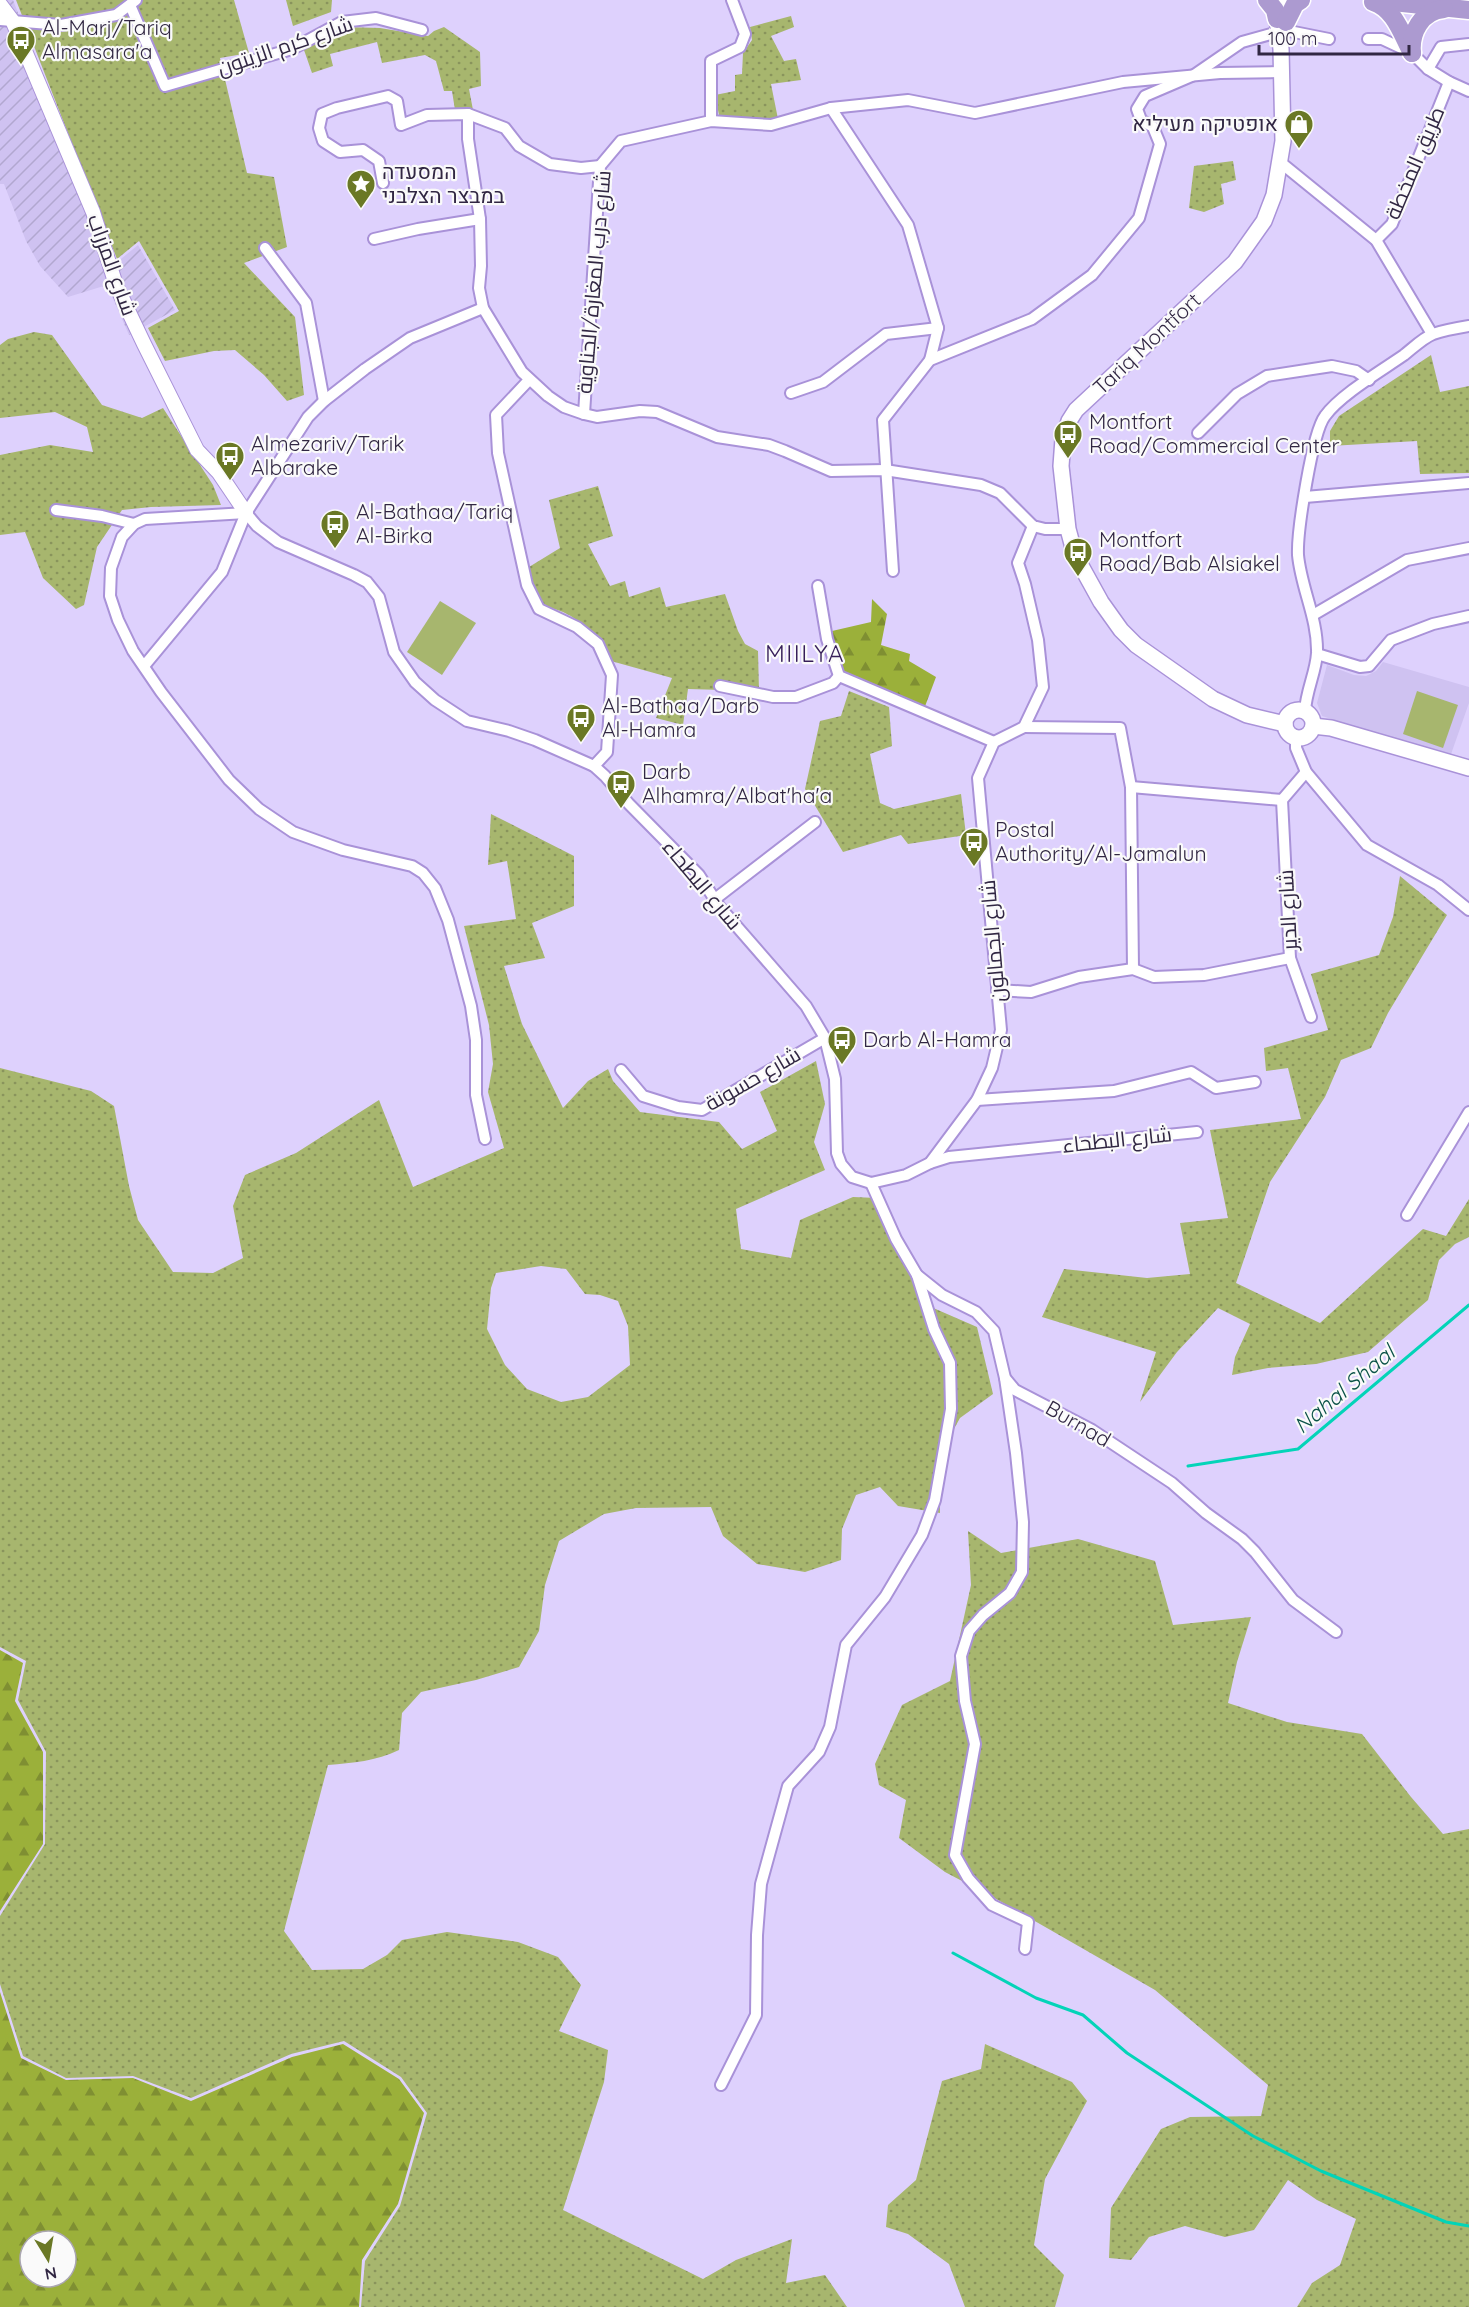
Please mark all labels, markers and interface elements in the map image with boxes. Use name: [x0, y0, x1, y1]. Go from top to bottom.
street label: شارع كرم الزيتون: [213, 10, 357, 82]
place label: Al-Marj/Tariq Almasara'a: [42, 14, 172, 64]
scale bar: [1259, 18, 1409, 56]
bus stop icon: Al-Marj/Tariq Almasara'a: [5, 24, 37, 66]
text: 100 m: [1268, 27, 1317, 50]
street label: طريق المخطة: [1379, 102, 1450, 223]
shop icon: אופטיקה מעיליא: [1283, 108, 1315, 150]
place label: אופטיקה מעיליא: [1132, 110, 1278, 136]
place label: המסעדה במבצר הצלבני: [382, 158, 505, 208]
place icon: המסעדה במבצר הצלבני: [345, 168, 377, 210]
street label: شارع درب المغارة/الجناوية: [570, 169, 618, 395]
street label: شارع المزراب: [81, 210, 143, 320]
street label: Tariq Montfort: [1087, 287, 1206, 400]
place label: Montfort Road/Commercial Center: [1089, 408, 1340, 458]
bus stop icon: Montfort Road/Commercial Center: [1052, 418, 1084, 460]
place label: Almezariv/Tarik Albarake: [251, 430, 405, 480]
bus stop icon: Almezariv/Tarik Albarake: [214, 440, 246, 482]
place label: Al-Bathaa/Tariq Al-Birka: [356, 498, 513, 548]
bus stop icon: Al-Bathaa/Tariq Al-Birka: [319, 508, 351, 550]
place label: Montfort Road/Bab Alsiakel: [1099, 526, 1280, 576]
bus stop icon: Montfort Road/Bab Alsiakel: [1062, 536, 1094, 578]
district label: MIILYA: [765, 638, 845, 668]
place label: Al-Bathaa/Darb Al-Hamra: [602, 692, 759, 742]
bus stop icon: Al-Bathaa/Darb Al-Hamra: [565, 702, 597, 744]
place label: Darb Alhamra/Albat'ha'a: [642, 758, 832, 808]
bus stop icon: Darb Alhamra/Albat'ha'a: [605, 768, 637, 810]
place label: Postal Authority/Al-Jamalun: [995, 816, 1207, 866]
bus stop icon: Postal Authority/Al-Jamalun: [958, 826, 990, 868]
street label: شارع البطحاء: [656, 834, 748, 936]
street label: شارع الدير: [1272, 869, 1304, 952]
street label: شارع الجمالون: [974, 879, 1012, 1003]
bus stop icon: Darb Al-Hamra: [826, 1024, 858, 1066]
place label: Darb Al-Hamra: [863, 1026, 1012, 1052]
street label: شارع حسونة: [700, 1040, 806, 1118]
street label: شارع البطحاء: [1061, 1120, 1173, 1160]
water label: Nahal Shaal: [1288, 1337, 1402, 1439]
street label: Burnad: [1041, 1394, 1116, 1452]
north arrow: [18, 2229, 78, 2289]
text: N: [43, 2263, 59, 2285]

